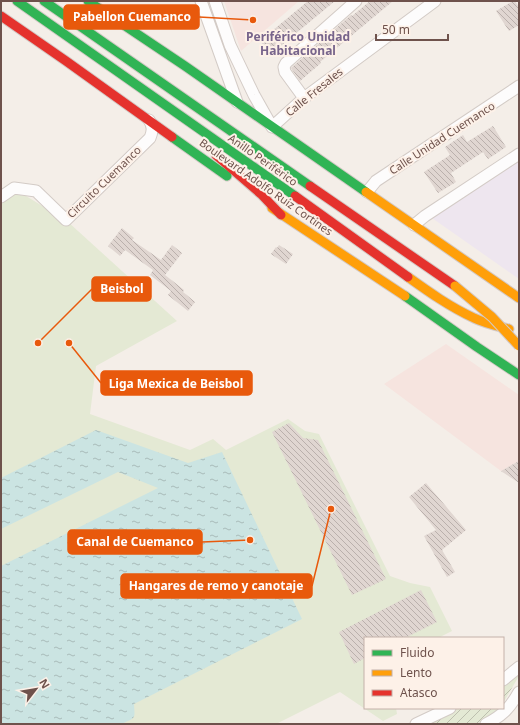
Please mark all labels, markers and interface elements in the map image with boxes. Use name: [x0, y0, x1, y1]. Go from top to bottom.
callout: Pabellon Cuemanco: [64, 5, 199, 29]
text: Pabellon Cuemanco: [73, 8, 191, 25]
scale bar: [376, 16, 448, 42]
text: 50 m: [382, 21, 410, 38]
district label: Periférico Unidad Habitacional: [246, 28, 350, 59]
street label: Calle Fresales: [282, 64, 346, 119]
street label: Calle Unidad Cuemanco: [386, 98, 498, 177]
street label: Anillo Periférico: [226, 130, 301, 189]
street label: Boulevard Adolfo Ruiz Cortines: [197, 135, 336, 238]
street label: Circuito Cuemanco: [63, 142, 144, 221]
callout: Beisbol: [92, 277, 151, 301]
text: Beisbol: [100, 280, 144, 297]
callout: Liga Mexica de Beisbol: [101, 371, 252, 395]
text: Liga Mexica de Beisbol: [109, 375, 243, 392]
callout: Canal de Cuemanco: [68, 530, 202, 554]
text: Canal de Cuemanco: [76, 533, 194, 550]
callout: Hangares de remo y canotaje: [121, 574, 312, 598]
text: Hangares de remo y canotaje: [129, 577, 303, 594]
legend: [364, 637, 504, 709]
text: Fluido: [400, 644, 434, 661]
text: Lento: [400, 664, 432, 681]
north arrow: [16, 669, 56, 709]
text: N: [36, 676, 54, 691]
text: Atasco: [400, 684, 438, 701]

